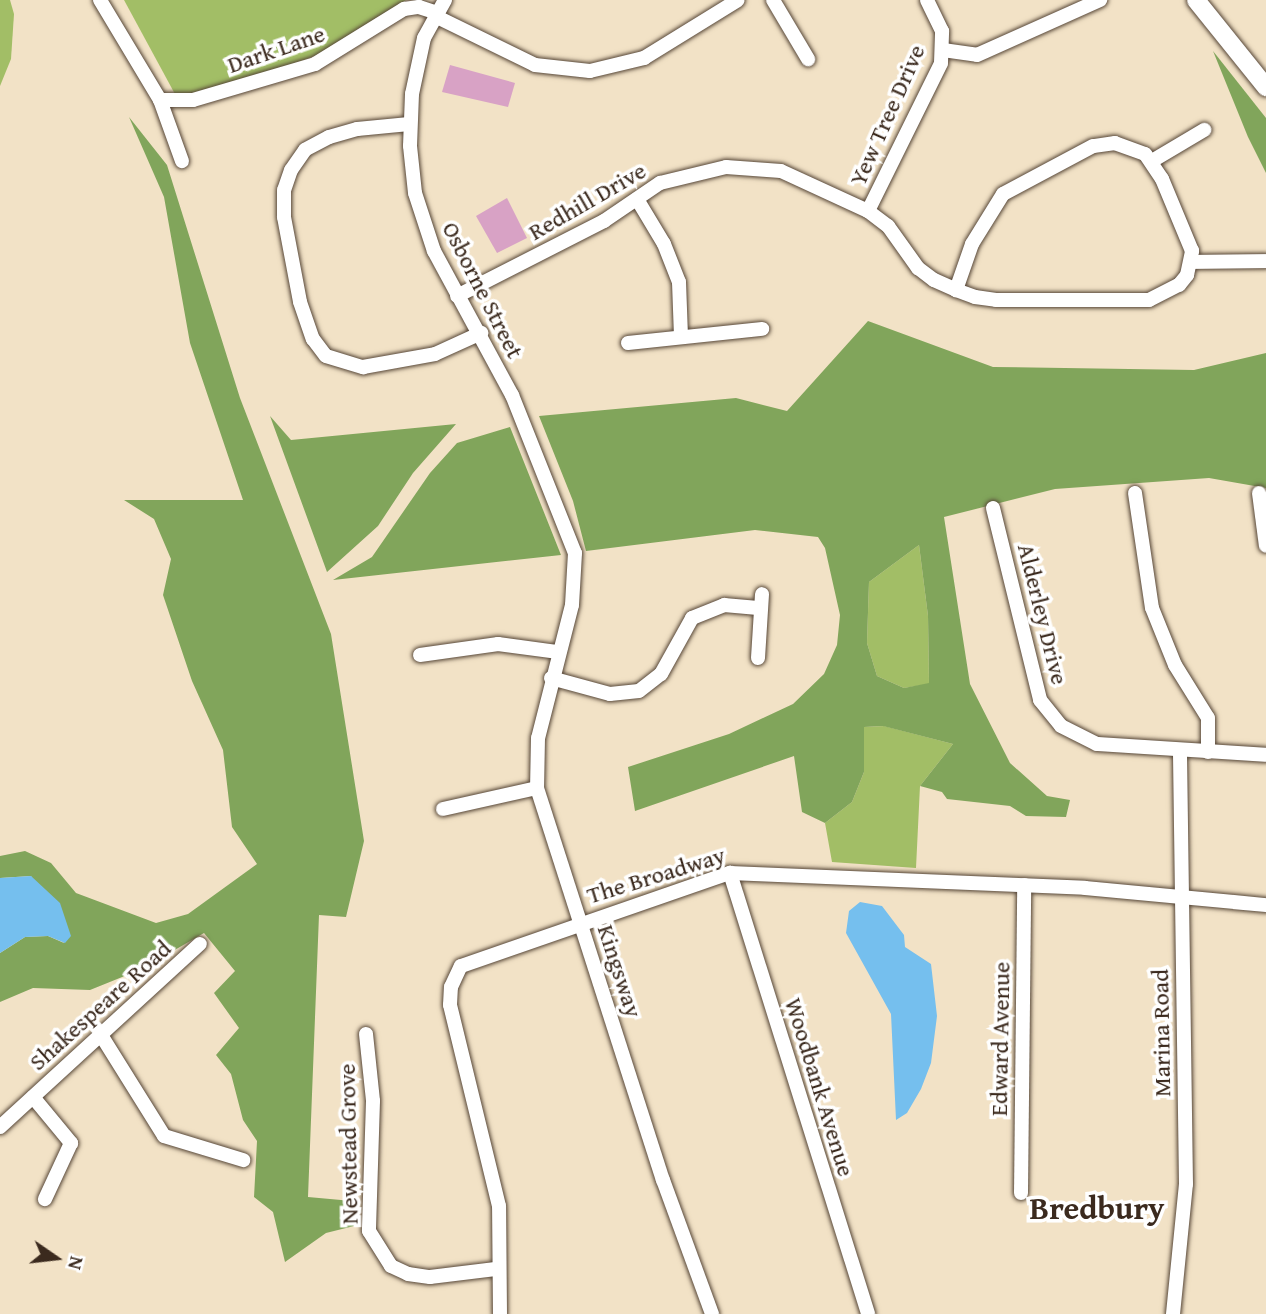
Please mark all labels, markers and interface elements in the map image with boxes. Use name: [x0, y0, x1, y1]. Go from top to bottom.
street label: Dark Lane: [224, 19, 328, 79]
street label: Yew Tree Drive: [843, 40, 931, 190]
street label: Redhill Drive: [523, 156, 651, 246]
street label: Osborne Street: [436, 217, 530, 363]
street label: Alderley Drive: [1012, 540, 1074, 688]
street label: The Broadway: [583, 840, 729, 910]
street label: Kingsway: [591, 921, 649, 1021]
street label: Shakespeare Road: [23, 934, 177, 1076]
street label: Edward Avenue: [984, 962, 1016, 1116]
street label: Marina Road: [1145, 969, 1177, 1097]
street label: Woodbank Avenue: [779, 994, 861, 1180]
street label: Newstead Grove: [332, 1063, 364, 1225]
district label: Bredbury: [1029, 1189, 1165, 1227]
north arrow: [21, 1223, 91, 1293]
text: N: [61, 1254, 91, 1273]

